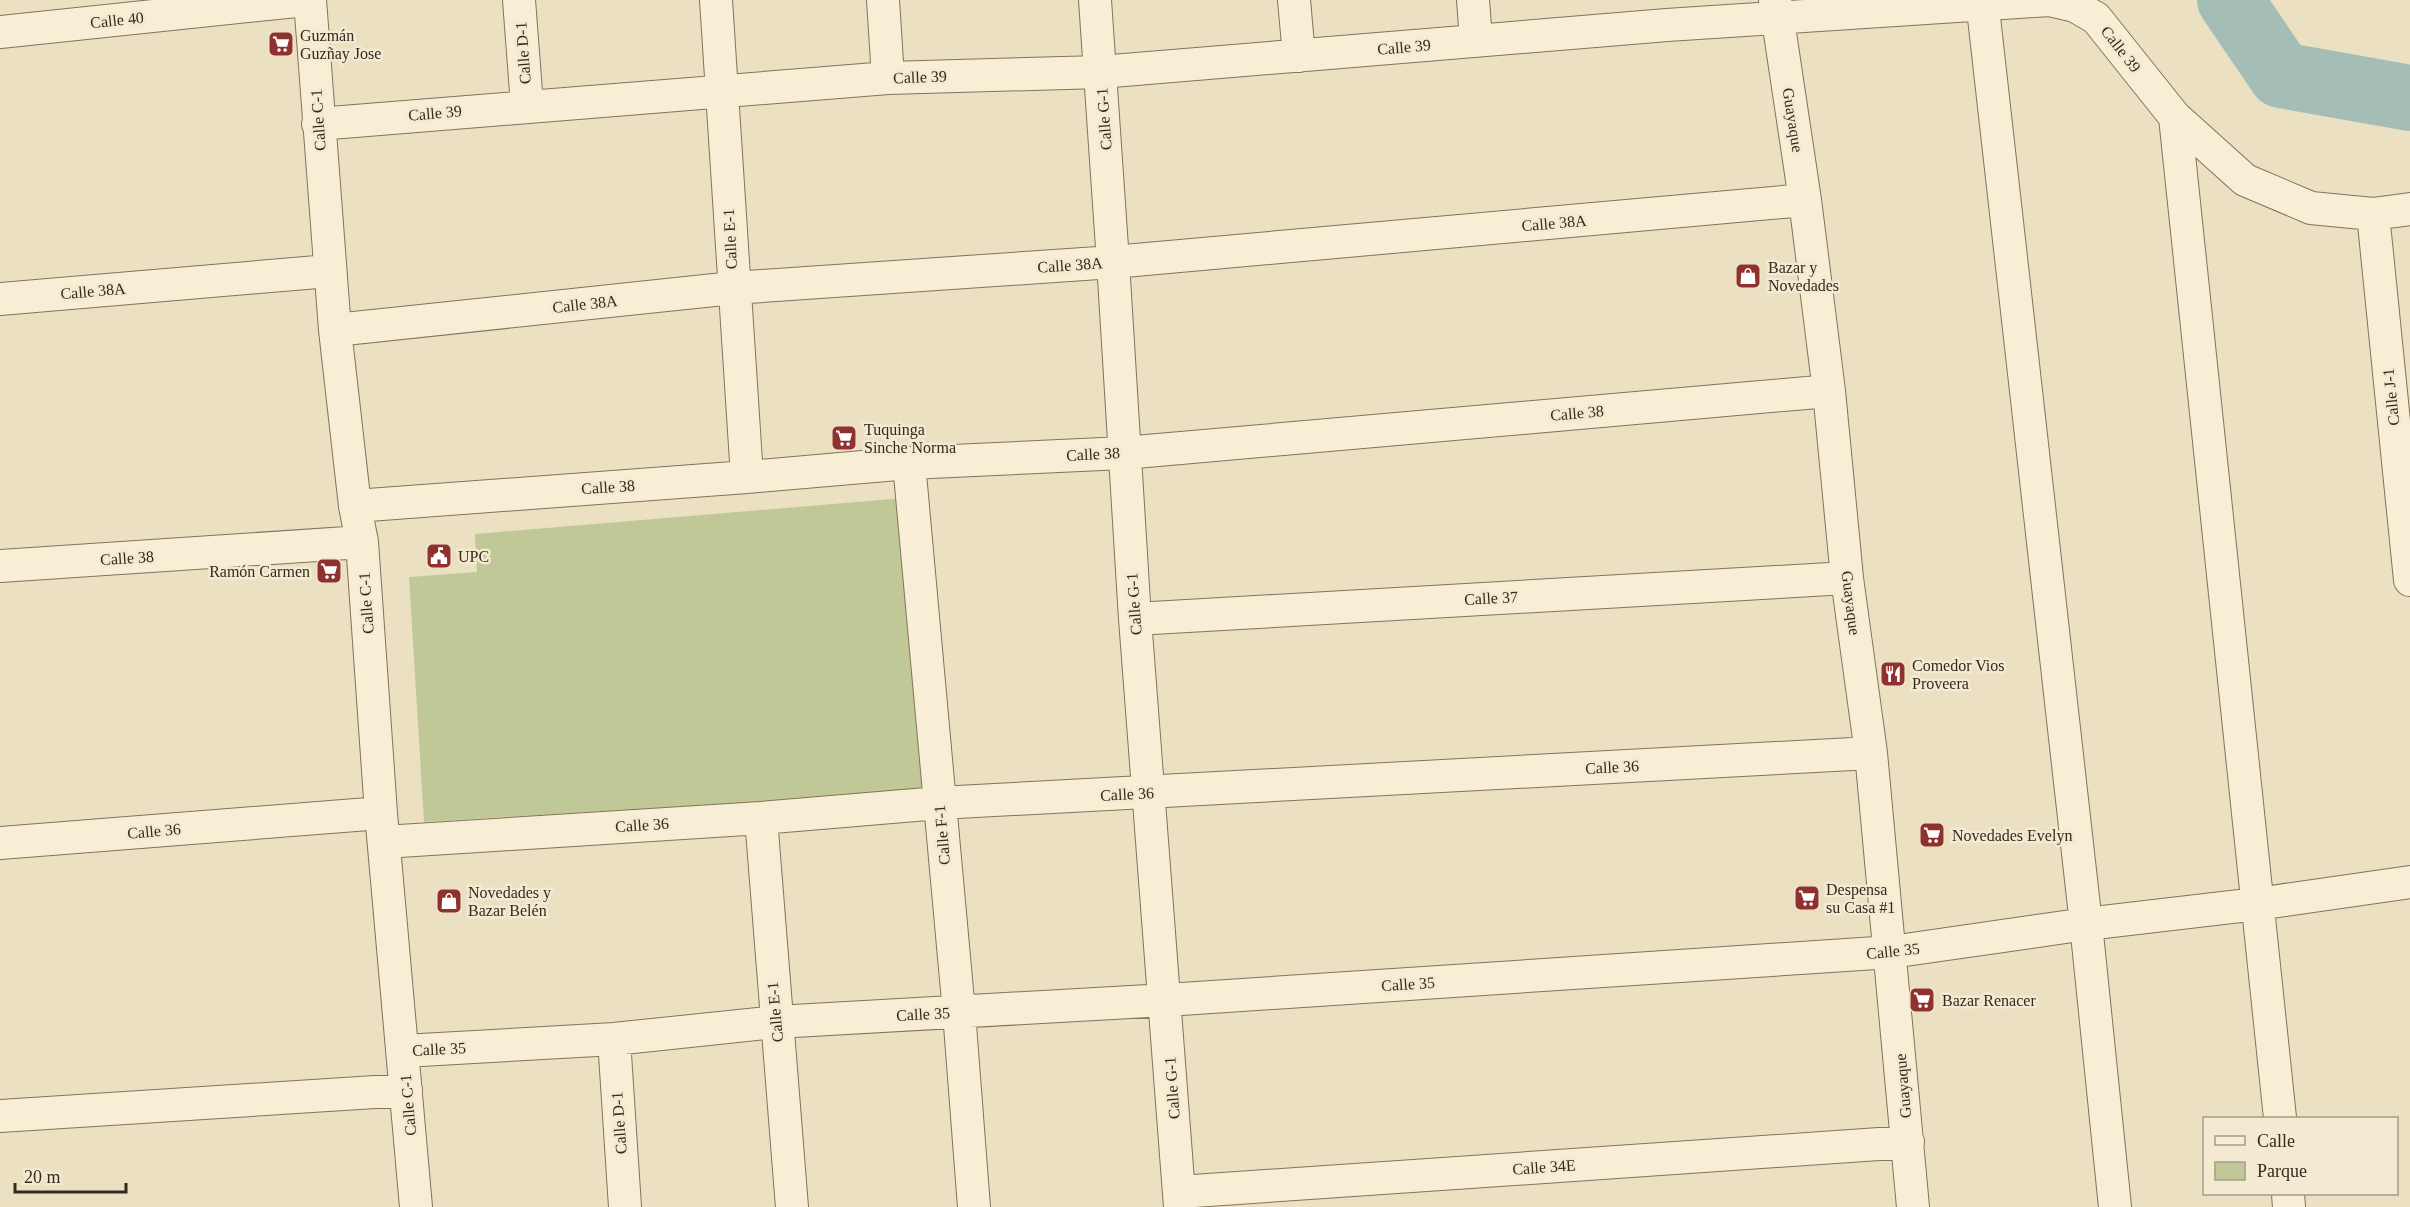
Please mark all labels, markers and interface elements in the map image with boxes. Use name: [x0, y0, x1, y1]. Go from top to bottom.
street label: Calle 40: [89, 9, 145, 31]
street label: Calle D-1: [512, 21, 534, 85]
street label: Calle 39: [2098, 23, 2144, 75]
place label: Guzmán Guzñay Jose: [300, 27, 381, 63]
supermarket icon: Guzmán Guzñay Jose: [266, 29, 296, 59]
street label: Calle 39: [1376, 36, 1432, 58]
street label: Calle 39: [893, 68, 947, 86]
street label: Calle G-1: [1093, 87, 1115, 151]
street label: Guayaque: [1779, 87, 1806, 154]
street label: Calle C-1: [307, 89, 329, 151]
street label: Calle 39: [407, 102, 463, 124]
street label: Calle E-1: [720, 208, 740, 270]
street label: Calle 38A: [1521, 212, 1588, 234]
street label: Calle 38A: [1037, 254, 1104, 276]
place label: Bazar y Novedades: [1768, 259, 1839, 294]
shop icon: Bazar y Novedades: [1733, 261, 1763, 291]
street label: Calle 38A: [60, 280, 127, 302]
street label: Calle 38A: [552, 292, 619, 316]
street label: Calle J-1: [2380, 368, 2402, 426]
street label: Calle 38: [1549, 402, 1605, 424]
place label: Tuquinga Sinche Norma: [864, 421, 956, 456]
supermarket icon: Tuquinga Sinche Norma: [829, 423, 859, 453]
street label: Calle 38: [1066, 444, 1120, 464]
street label: Calle 38: [581, 477, 635, 497]
public building icon: UPC: [424, 541, 454, 571]
street label: Calle 38: [100, 548, 154, 568]
place label: UPC: [458, 548, 489, 565]
supermarket icon: Ramón Carmen: [314, 556, 344, 586]
place label: Ramón Carmen: [209, 563, 310, 580]
street label: Guayaque: [1838, 570, 1863, 636]
street label: Calle C-1: [355, 572, 377, 634]
street label: Calle G-1: [1123, 572, 1145, 636]
street label: Calle 37: [1464, 588, 1518, 608]
place label: Comedor Vios Proveera: [1912, 657, 2005, 692]
restaurant icon: Comedor Vios Proveera: [1878, 659, 1908, 689]
street label: Calle 36: [1585, 757, 1639, 777]
street label: Calle 36: [1100, 784, 1154, 804]
street label: Calle F-1: [931, 804, 953, 866]
street label: Calle 36: [615, 815, 669, 835]
street label: Calle 36: [126, 820, 182, 842]
supermarket icon: Novedades Evelyn: [1917, 820, 1947, 850]
place label: Novedades Evelyn: [1952, 827, 2072, 845]
place label: Despensa su Casa #1: [1826, 881, 1895, 916]
supermarket icon: Despensa su Casa #1: [1792, 883, 1822, 913]
place label: Novedades y Bazar Belén: [468, 884, 551, 919]
shop icon: Novedades y Bazar Belén: [434, 886, 464, 916]
street label: Calle 35: [1865, 940, 1921, 962]
street label: Calle 35: [1381, 974, 1435, 994]
street label: Calle E-1: [764, 981, 786, 1043]
supermarket icon: Bazar Renacer: [1907, 985, 1937, 1015]
place label: Bazar Renacer: [1942, 992, 2036, 1009]
street label: Calle 35: [896, 1004, 950, 1024]
street label: Calle 35: [412, 1039, 466, 1059]
street label: Guayaque: [1892, 1053, 1915, 1119]
street label: Calle G-1: [1161, 1056, 1183, 1120]
street label: Calle C-1: [397, 1073, 419, 1137]
street label: Calle D-1: [608, 1091, 630, 1155]
legend: [2203, 1117, 2398, 1195]
text: Calle: [2257, 1131, 2295, 1151]
scale bar: [15, 1156, 126, 1194]
street label: Calle 34E: [1512, 1156, 1576, 1178]
text: Parque: [2257, 1161, 2307, 1181]
text: 20 m: [24, 1167, 61, 1187]

